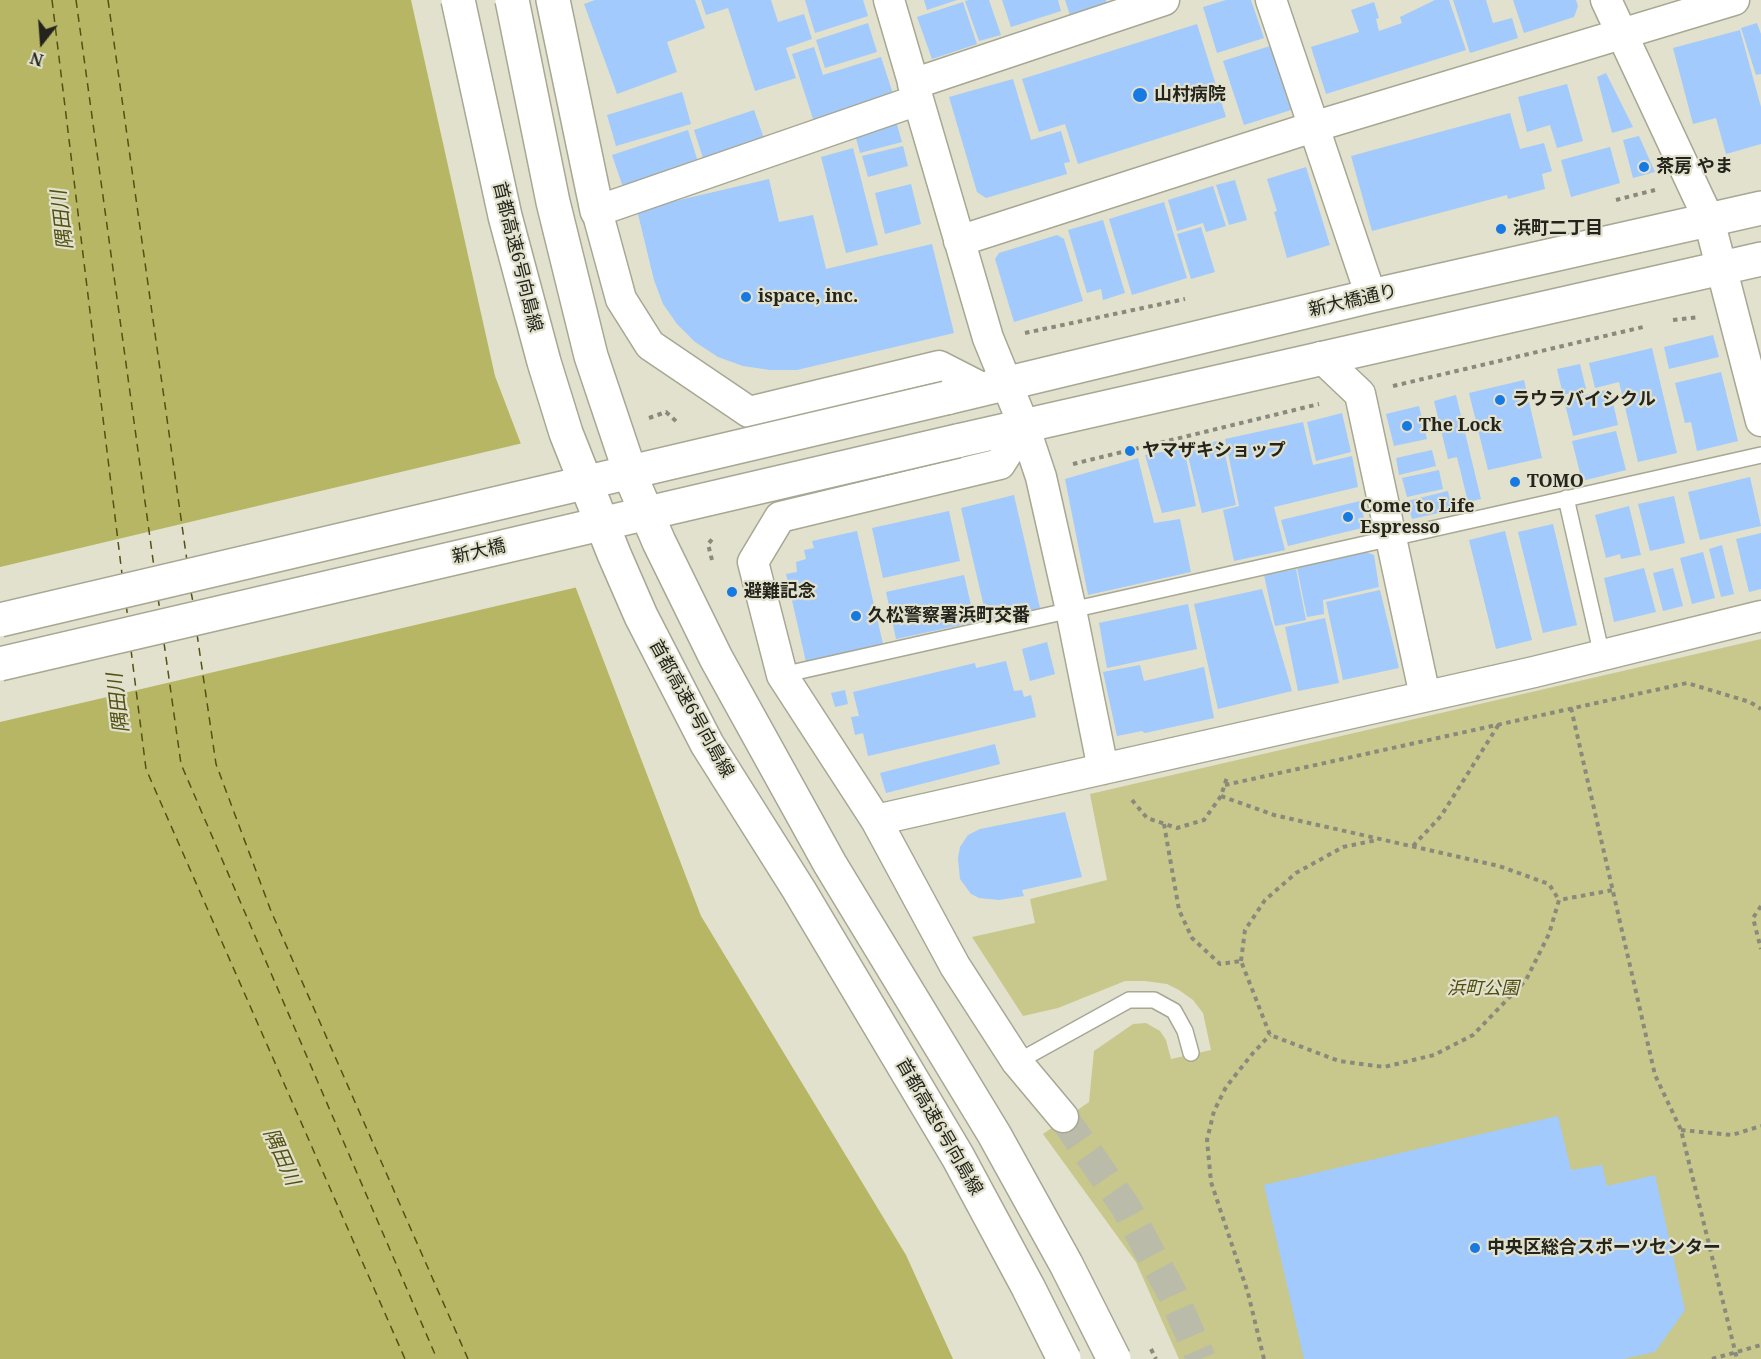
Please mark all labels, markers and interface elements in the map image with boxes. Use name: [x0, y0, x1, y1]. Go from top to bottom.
north arrow: [12, 12, 72, 72]
text: N: [27, 47, 46, 72]
place label: 山村病院: [1154, 84, 1226, 106]
marker: 山村病院: [1131, 86, 1149, 104]
place label: 茶房 やま: [1656, 156, 1733, 178]
marker: 茶房 やま: [1637, 160, 1651, 174]
street label: 首都高速6号向島線: [488, 180, 546, 334]
water label: 隅田川: [47, 189, 79, 251]
place label: 浜町二丁目: [1513, 218, 1603, 240]
marker: 浜町二丁目: [1494, 222, 1508, 236]
street label: 新大橋通り: [1307, 280, 1399, 322]
place label: ispace, inc.: [758, 286, 858, 308]
marker: ispace, inc.: [739, 290, 753, 304]
place label: ラウラバイシクル: [1512, 389, 1656, 411]
marker: ラウラバイシクル: [1493, 393, 1507, 407]
place label: The Lock: [1419, 415, 1502, 437]
marker: The Lock: [1400, 419, 1414, 433]
place label: ヤマザキショップ: [1142, 440, 1286, 462]
marker: ヤマザキショップ: [1123, 444, 1137, 458]
place label: TOMO: [1527, 471, 1584, 493]
marker: TOMO: [1508, 475, 1522, 489]
place label: Come to Life Espresso: [1360, 496, 1475, 538]
marker: Come to Life Espresso: [1341, 510, 1355, 524]
street label: 新大橋: [450, 535, 508, 569]
place label: 避難記念: [744, 581, 816, 603]
marker: 避難記念: [725, 585, 739, 599]
place label: 久松警察署浜町交番: [868, 605, 1030, 627]
marker: 久松警察署浜町交番: [849, 609, 863, 623]
street label: 首都高速6号向島線: [644, 636, 738, 782]
water label: 隅田川: [103, 672, 135, 734]
park label: 浜町公園: [1447, 978, 1519, 1000]
street label: 首都高速6号向島線: [891, 1055, 987, 1199]
water label: 隅田川: [258, 1125, 304, 1189]
place label: 中央区総合スポーツセンター: [1487, 1237, 1721, 1259]
marker: 中央区総合スポーツセンター: [1468, 1241, 1482, 1255]

